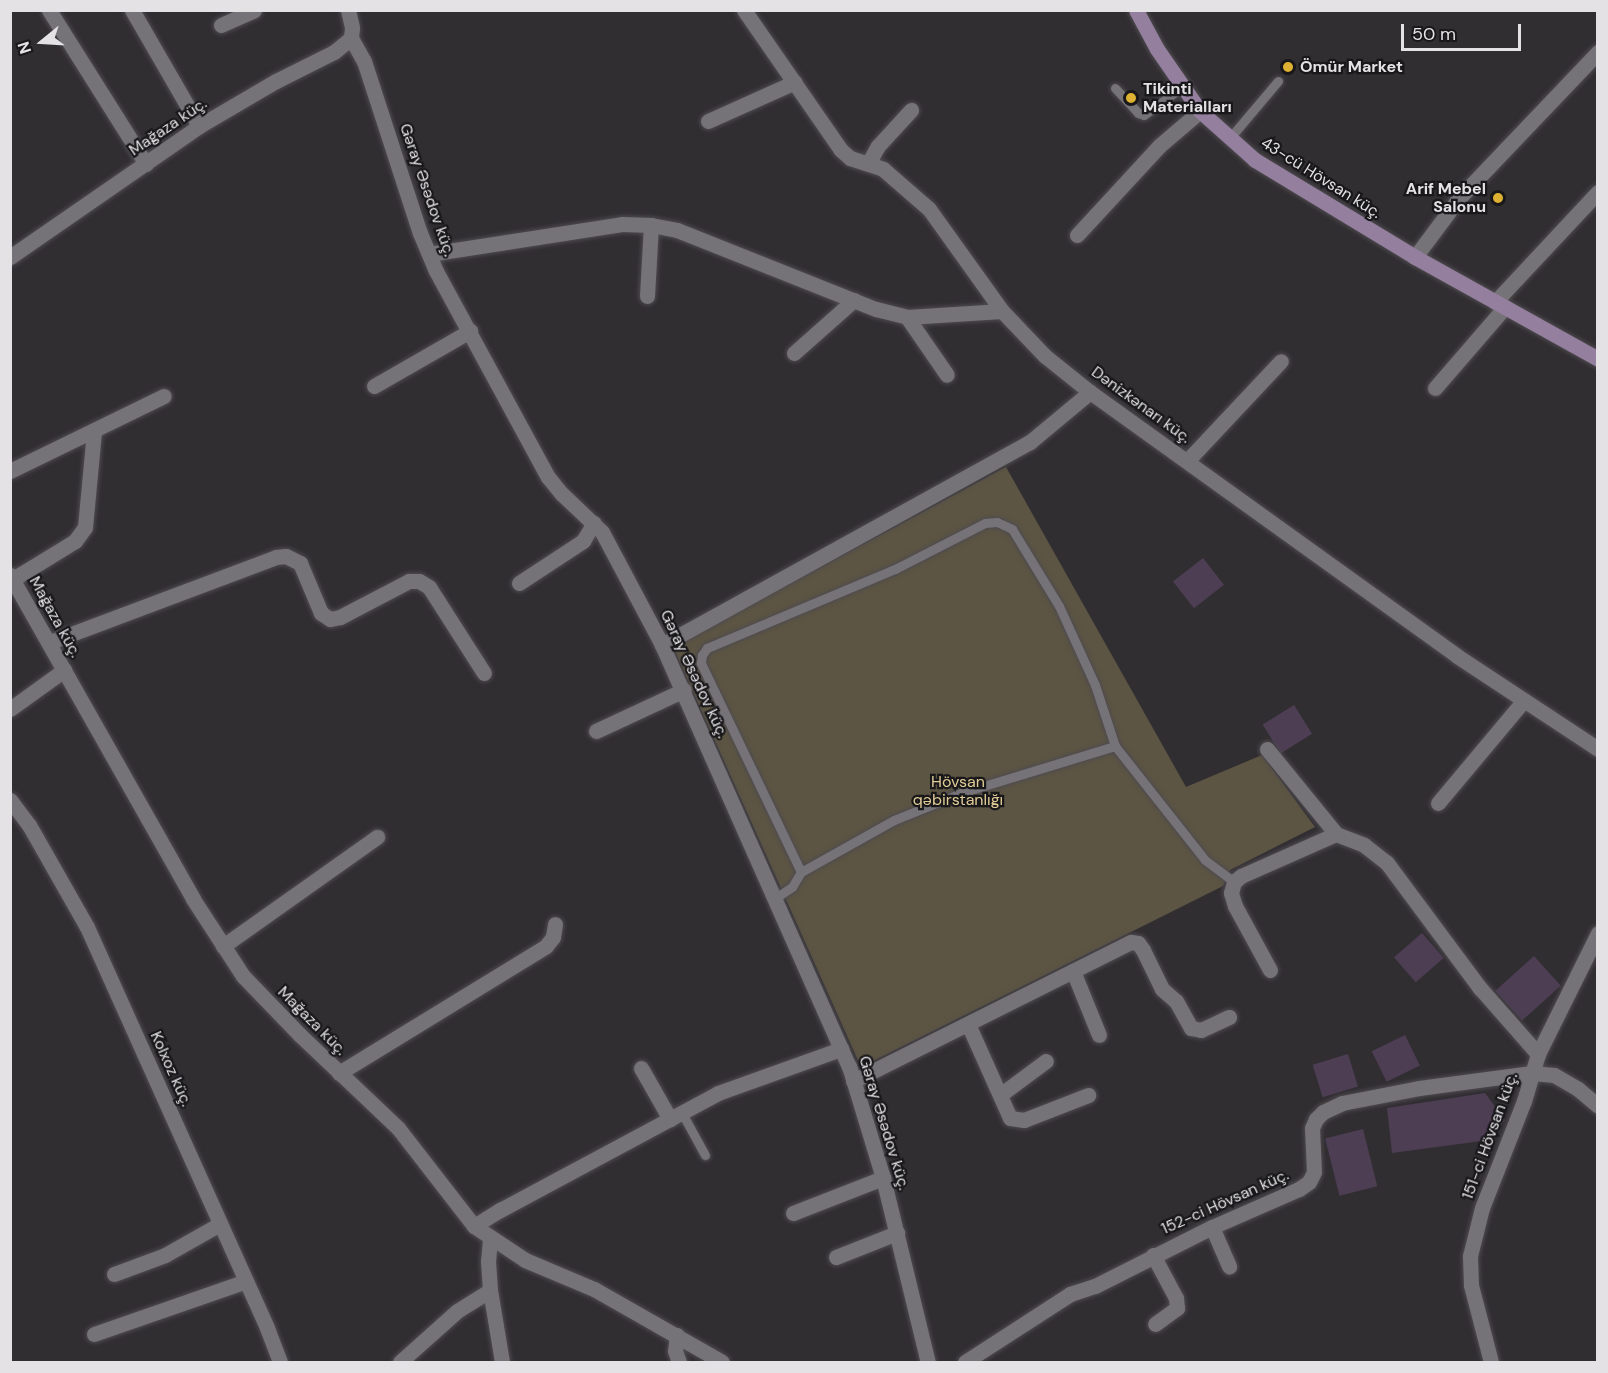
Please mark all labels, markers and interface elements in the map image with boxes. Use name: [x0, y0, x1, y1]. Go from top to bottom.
north arrow: [12, 12, 72, 72]
scale bar: [1404, 12, 1524, 50]
text: 50 m: [1412, 22, 1456, 46]
text: N: [13, 39, 36, 57]
place label: Ömür Market: [1300, 57, 1403, 77]
marker: Ömür Market: [1281, 60, 1295, 74]
place label: Tikinti Materialları: [1143, 79, 1232, 117]
marker: Tikinti Materialları: [1124, 91, 1138, 105]
street label: Mağaza küç.: [125, 94, 211, 160]
street label: Gəray Əsədov küç.: [395, 121, 459, 259]
street label: 43-cü Hövsan küç.: [1257, 133, 1385, 223]
place label: Arif Mebel Salonu: [1406, 179, 1486, 217]
marker: Arif Mebel Salonu: [1491, 191, 1505, 205]
street label: Dənizkənarı küç.: [1088, 362, 1194, 448]
street label: Mağaza küç.: [25, 573, 85, 661]
street label: Gəray Əsədov küç.: [656, 607, 732, 741]
park label: Hövsan qəbirstanlığı: [913, 772, 1003, 810]
street label: Mağaza küç.: [274, 983, 350, 1059]
street label: Kolxoz küç.: [146, 1029, 196, 1109]
street label: Gəray Əsədov küç.: [854, 1054, 914, 1192]
street label: 151-ci Hövsan küç.: [1458, 1070, 1522, 1202]
street label: 152-ci Hövsan küç.: [1158, 1165, 1292, 1239]

